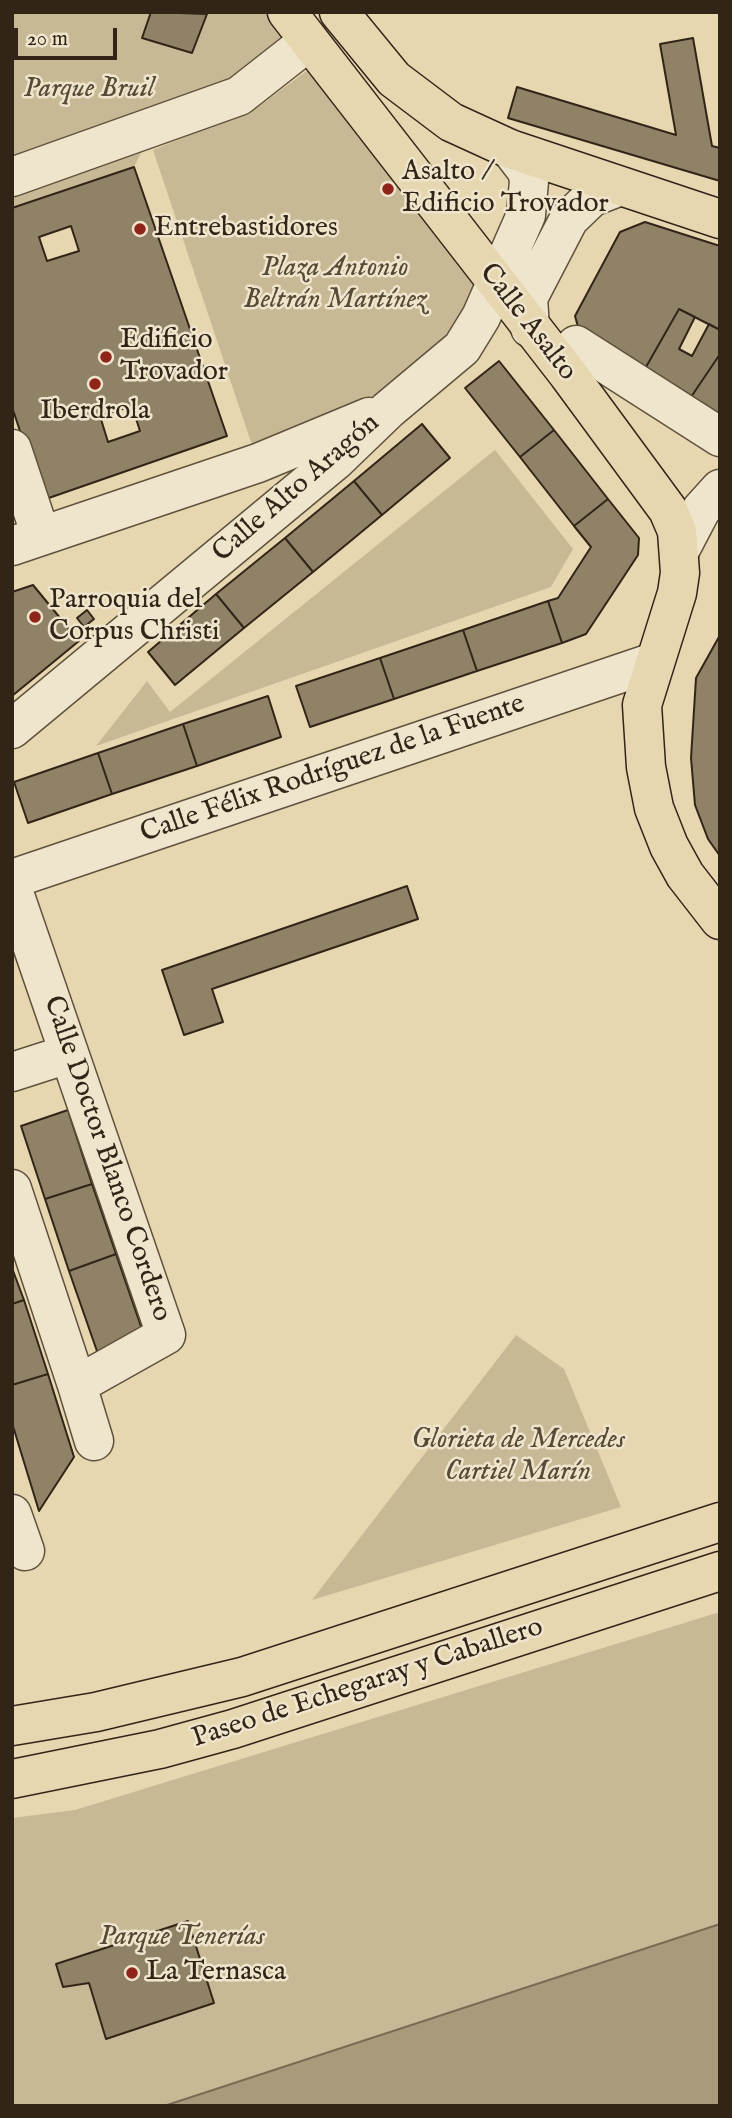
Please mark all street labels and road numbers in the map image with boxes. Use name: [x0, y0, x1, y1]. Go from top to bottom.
street label: Calle Asalto: [471, 258, 583, 388]
street label: Calle Alto Aragón: [207, 407, 387, 571]
street label: Calle Félix Rodríguez de la Fuente: [136, 688, 530, 852]
street label: Calle Doctor Blanco Cordero: [34, 992, 178, 1326]
street label: Paseo de Echegaray y Caballero: [188, 1611, 548, 1757]

